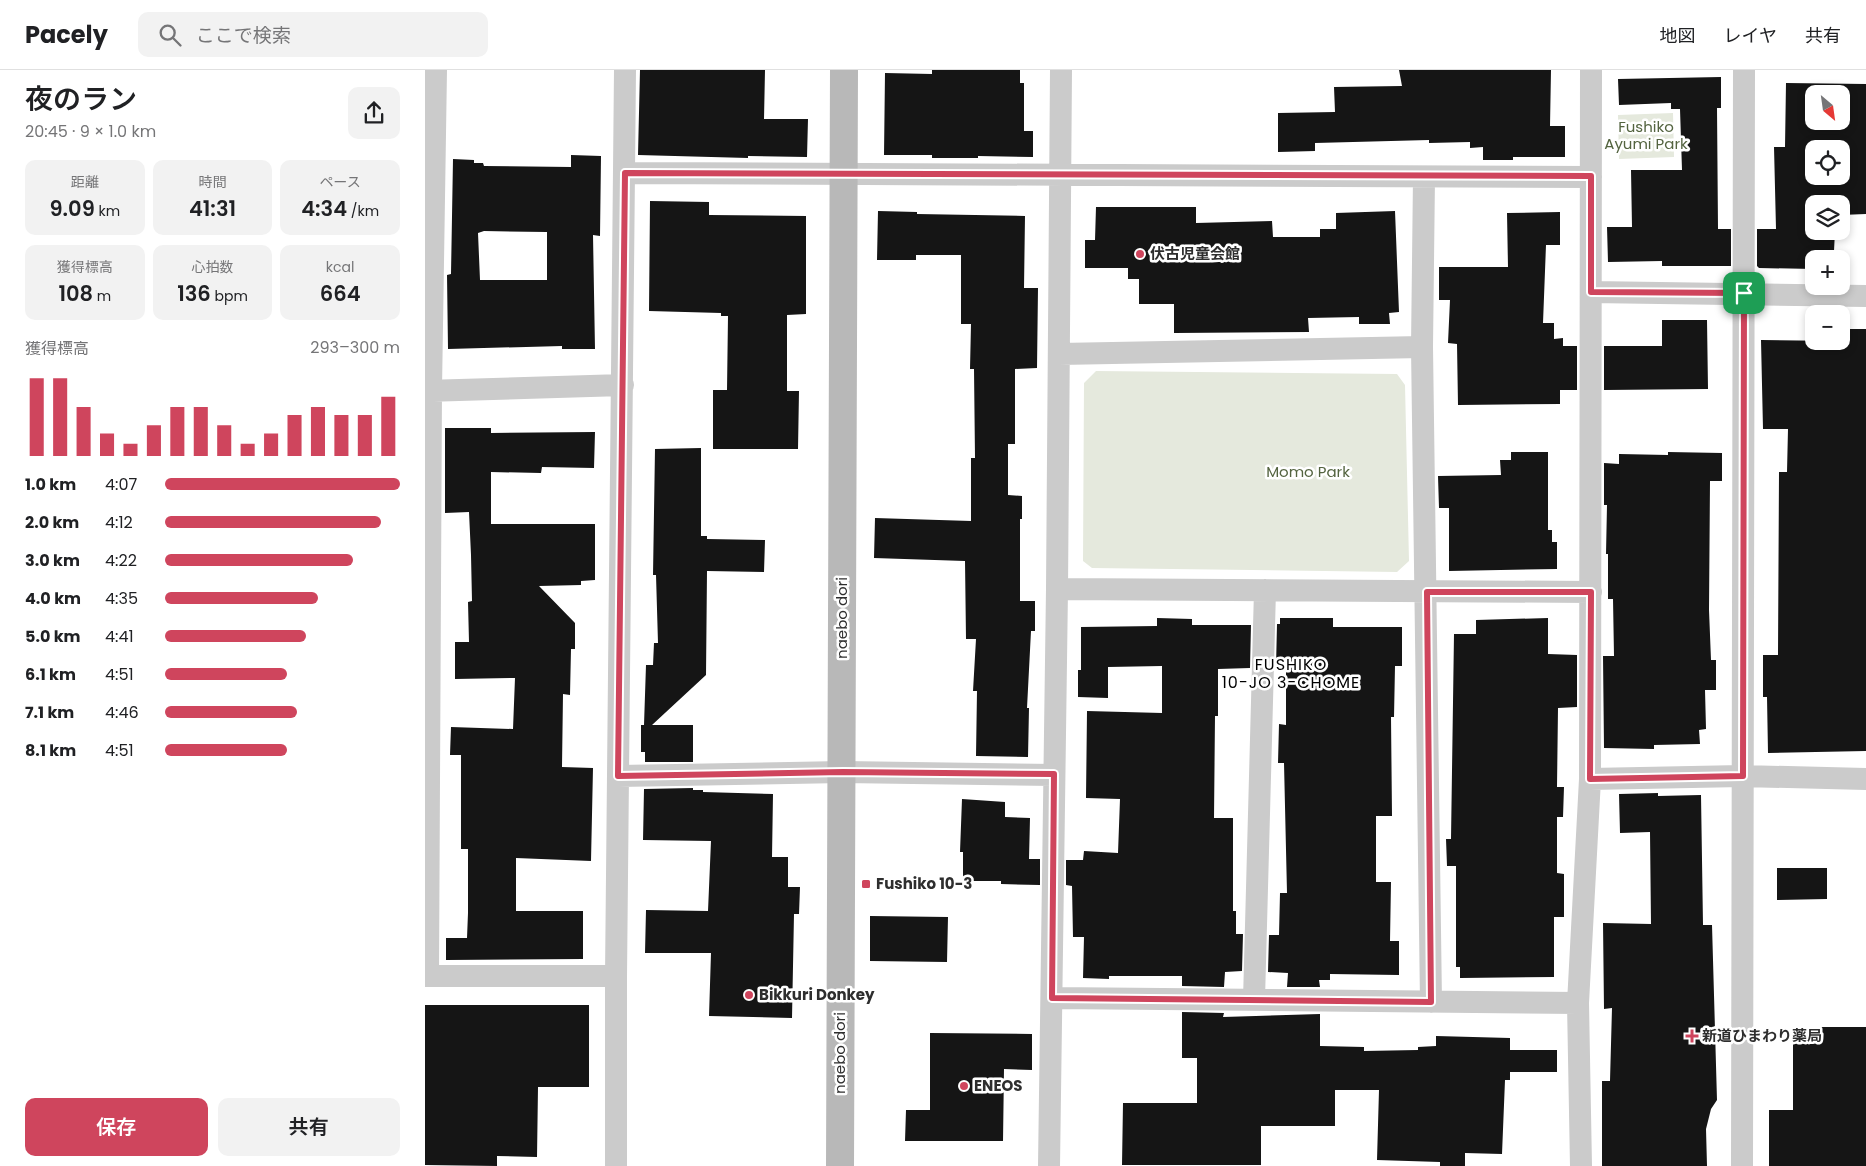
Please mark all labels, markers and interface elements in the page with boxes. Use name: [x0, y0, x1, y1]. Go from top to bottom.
search box: [138, 12, 488, 57]
text: Pacely: [25, 18, 108, 51]
icon: search: [156, 21, 184, 49]
text: ここで検索: [196, 22, 291, 49]
text: 地図: [1660, 23, 1696, 48]
text: レイヤ: [1724, 23, 1777, 48]
text: 共有: [1805, 23, 1841, 48]
text: 夜のラン: [25, 80, 137, 119]
north arrow: [1805, 85, 1850, 130]
map controls: [1805, 85, 1850, 350]
button: share: [348, 87, 400, 139]
park label: Fushiko Ayumi Park: [1604, 116, 1688, 154]
text: 20:45 · 9 × 1.0 km: [25, 120, 156, 143]
button: locate: [1805, 140, 1850, 185]
text: 距離: [71, 172, 99, 192]
text: 時間: [198, 172, 226, 192]
text: ペース: [320, 172, 361, 192]
text: 9.09: [49, 194, 95, 223]
text: 41:31: [189, 194, 236, 223]
text: 4:34: [301, 194, 347, 223]
button: layers: [1805, 195, 1850, 240]
text: km: [95, 201, 120, 221]
text: /km: [347, 201, 379, 221]
place label: 伏古児童会館: [1150, 243, 1240, 264]
marker: 伏古児童会館: [1134, 248, 1146, 260]
button: +: [1805, 250, 1850, 295]
text: 獲得標高: [57, 257, 113, 277]
text: 心拍数: [191, 257, 233, 277]
text: kcal: [326, 257, 354, 277]
pin: [1723, 272, 1765, 314]
text: 108: [58, 279, 93, 308]
text: 136: [177, 279, 211, 308]
text: 664: [320, 279, 361, 308]
icon: arrive: [1730, 279, 1758, 307]
text: m: [93, 286, 111, 306]
text: bpm: [211, 286, 248, 306]
button: −: [1805, 305, 1850, 350]
text: 293–300 m: [310, 336, 400, 359]
text: 獲得標高: [25, 337, 89, 360]
park label: Momo Park: [1266, 461, 1350, 482]
text: 1.0 km: [25, 473, 76, 496]
text: 4:07: [105, 473, 137, 496]
text: 2.0 km: [25, 511, 79, 534]
text: 4:12: [105, 511, 133, 534]
text: 3.0 km: [25, 549, 80, 572]
text: 4:22: [105, 549, 137, 572]
street label: naebo dori: [831, 577, 852, 659]
text: 4.0 km: [25, 587, 81, 610]
text: 4:35: [105, 587, 138, 610]
text: 5.0 km: [25, 625, 81, 648]
text: 4:41: [105, 625, 134, 648]
district label: FUSHIKO 10-JO 3-CHOME: [1222, 653, 1360, 694]
text: 6.1 km: [25, 663, 76, 686]
text: 4:51: [105, 663, 134, 686]
text: 7.1 km: [25, 701, 74, 724]
text: 4:46: [105, 701, 139, 724]
text: 8.1 km: [25, 739, 76, 762]
text: 4:51: [105, 739, 134, 762]
place label: Fushiko 10-3: [876, 873, 972, 894]
marker: Fushiko 10-3: [860, 878, 872, 890]
place label: Bikkuri Donkey: [759, 984, 875, 1005]
marker: Bikkuri Donkey: [743, 989, 755, 1001]
street label: naebo dori: [829, 1012, 850, 1094]
place label: 新道ひまわり薬局: [1702, 1025, 1822, 1046]
marker: 新道ひまわり薬局: [1686, 1030, 1698, 1042]
place label: ENEOS: [974, 1075, 1023, 1096]
marker: ENEOS: [958, 1080, 970, 1092]
button: 保存: [25, 1098, 208, 1156]
button: 共有: [218, 1098, 400, 1156]

